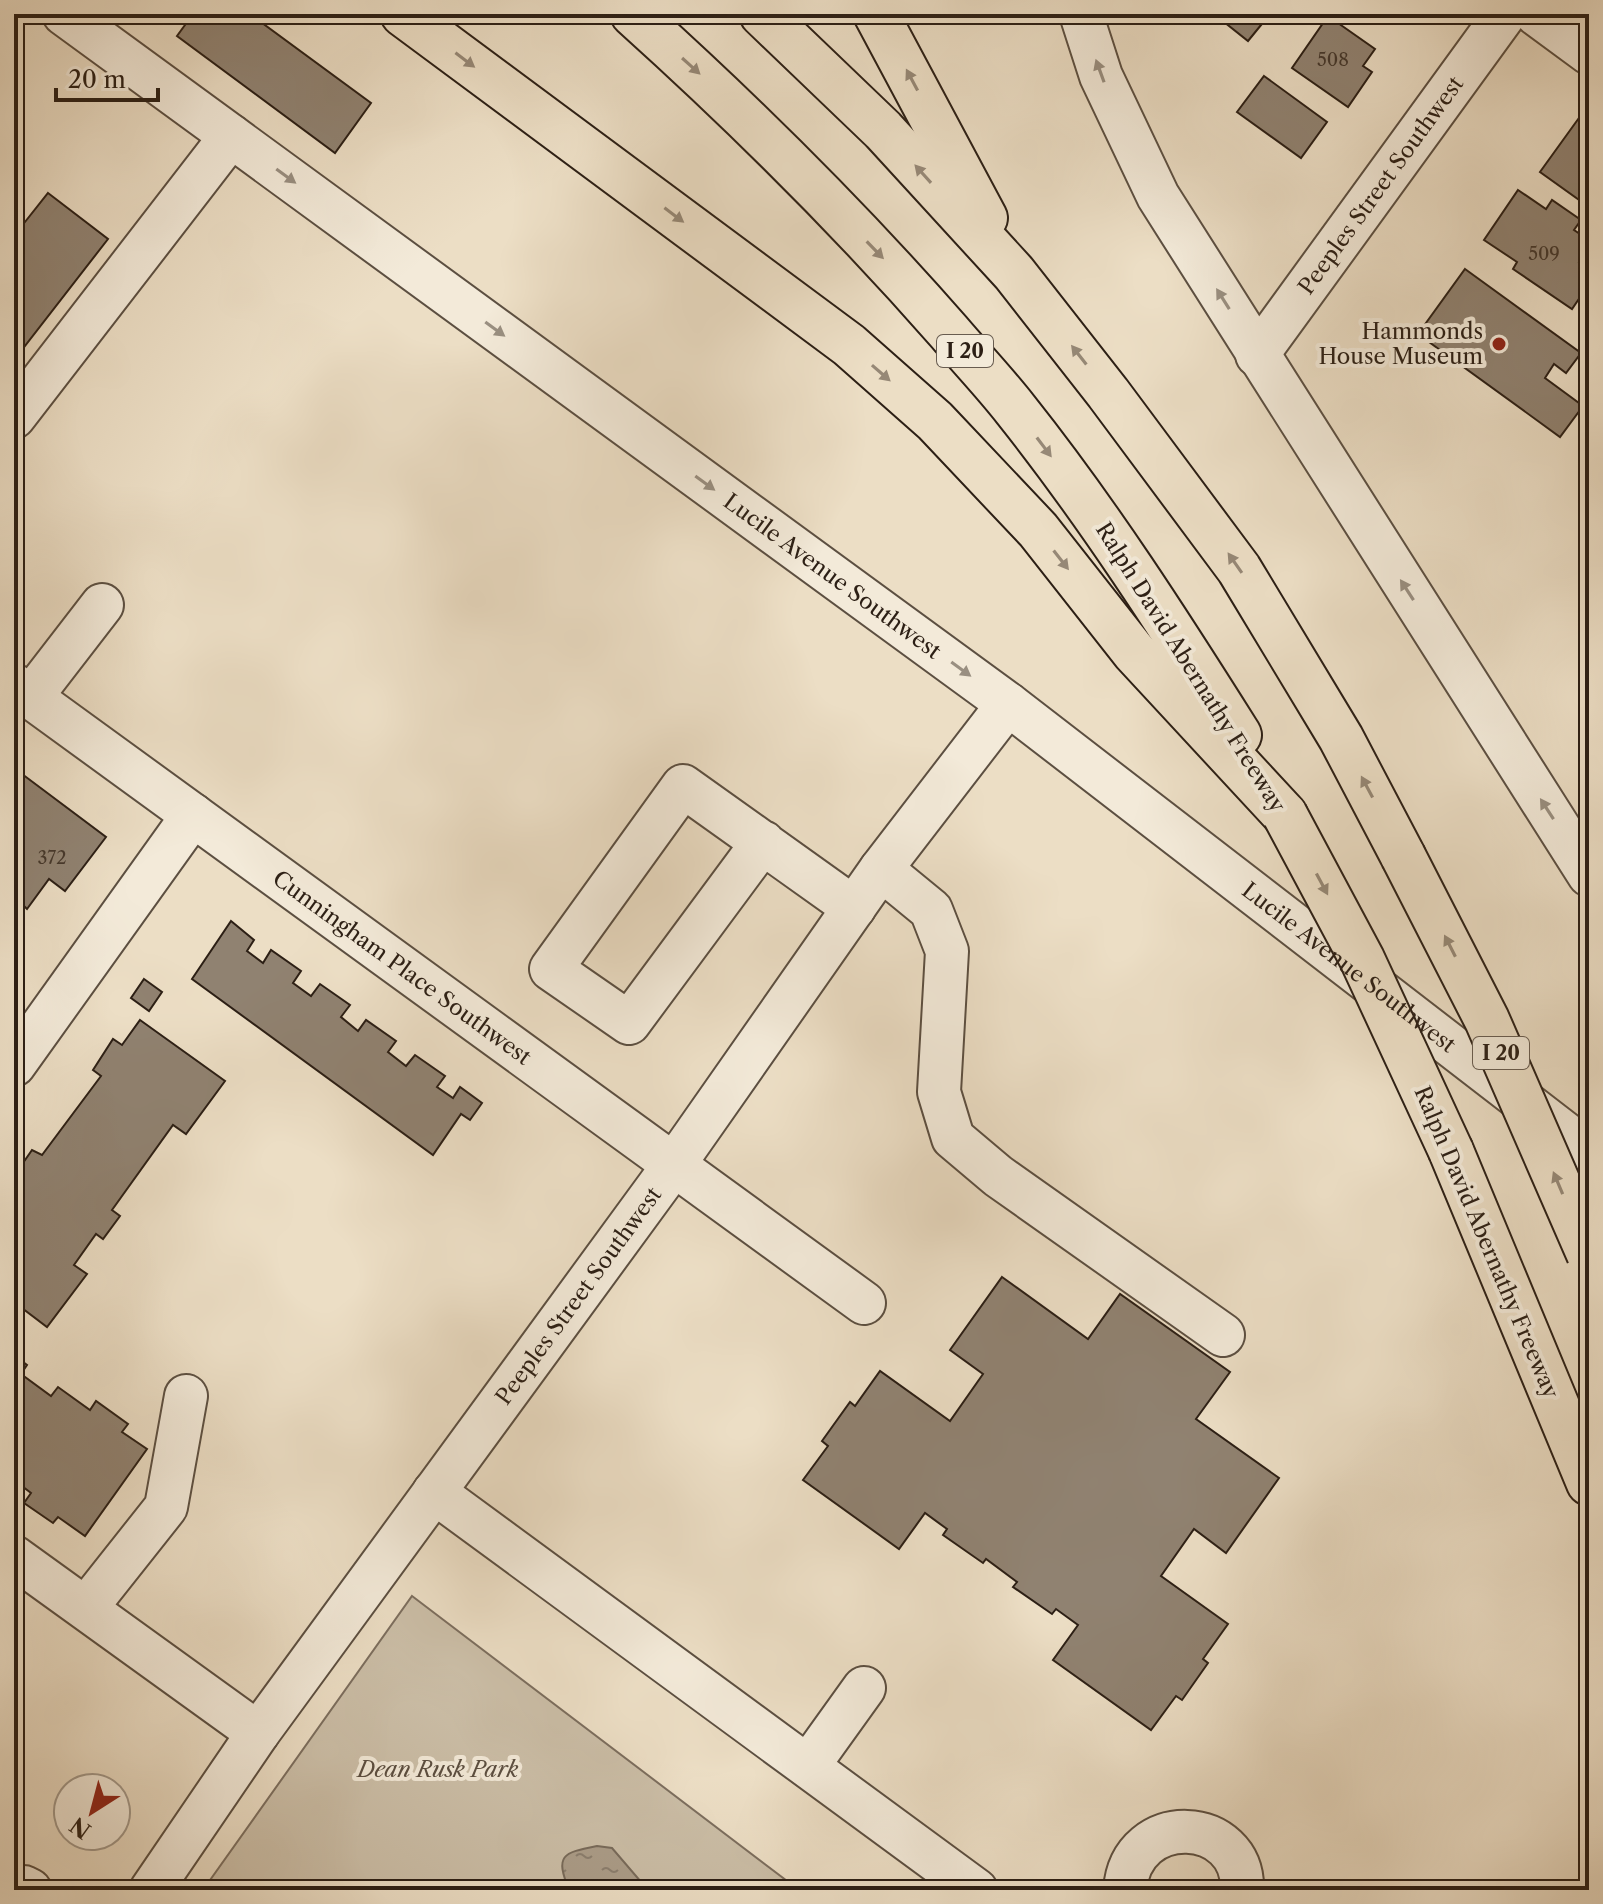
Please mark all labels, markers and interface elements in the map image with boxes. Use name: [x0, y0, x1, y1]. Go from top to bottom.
house number: 508: [1317, 49, 1349, 71]
scale bar: [56, 52, 158, 102]
one-way arrow: [455, 52, 476, 68]
one-way arrow: [681, 57, 700, 75]
one-way arrow: [1093, 59, 1106, 83]
text: 20 m: [68, 65, 126, 94]
one-way arrow: [905, 69, 918, 92]
street label: Peeples Street Southwest: [1293, 71, 1469, 300]
one-way arrow: [915, 165, 933, 184]
one-way arrow: [275, 167, 296, 183]
one-way arrow: [664, 207, 684, 223]
one-way arrow: [865, 240, 884, 259]
house number: 509: [1528, 243, 1560, 265]
one-way arrow: [1215, 289, 1230, 310]
place label: Hammonds House Museum: [1319, 318, 1484, 370]
one-way arrow: [485, 321, 506, 336]
road number: I 20: [937, 335, 993, 367]
marker: Hammonds House Museum: [1490, 335, 1508, 353]
one-way arrow: [1071, 345, 1087, 365]
one-way arrow: [870, 364, 890, 381]
one-way arrow: [1036, 437, 1051, 458]
one-way arrow: [695, 474, 716, 490]
street label: Lucile Avenue Southwest: [718, 488, 946, 665]
street label: Ralph David Abernathy Freeway: [1090, 517, 1292, 818]
one-way arrow: [1053, 550, 1069, 570]
one-way arrow: [1228, 553, 1243, 574]
one-way arrow: [1401, 579, 1415, 601]
one-way arrow: [950, 661, 971, 676]
one-way arrow: [1361, 776, 1375, 798]
one-way arrow: [1541, 798, 1555, 820]
house number: 372: [37, 847, 67, 869]
street label: Cunningham Place Southwest: [267, 865, 537, 1071]
one-way arrow: [1315, 873, 1329, 895]
street label: Lucile Avenue Southwest: [1237, 877, 1461, 1058]
one-way arrow: [1443, 935, 1456, 958]
road number: I 20: [1473, 1037, 1529, 1069]
street label: Ralph David Abernathy Freeway: [1408, 1082, 1565, 1403]
one-way arrow: [1551, 1171, 1564, 1195]
street label: Peeples Street Southwest: [490, 1182, 667, 1410]
park label: Dean Rusk Park: [356, 1756, 519, 1783]
north arrow: [52, 1772, 132, 1852]
text: N: [65, 1811, 96, 1844]

